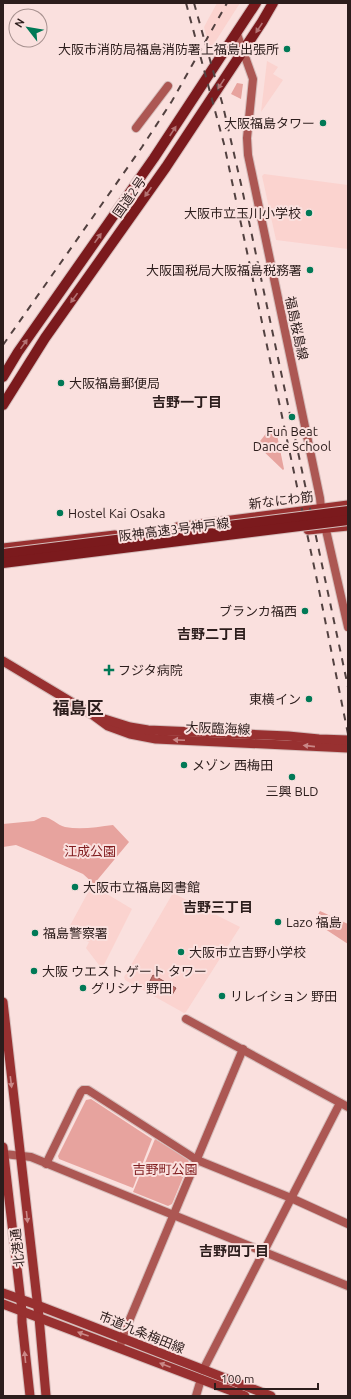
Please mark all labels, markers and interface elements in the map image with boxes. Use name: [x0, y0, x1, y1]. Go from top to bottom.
north arrow: [8, 8, 48, 48]
text: N: [12, 16, 27, 29]
one-way arrow: [255, 23, 263, 33]
place label: 大阪市消防局福島消防署上福島出張所: [58, 42, 279, 56]
marker: 大阪市消防局福島消防署上福島出張所: [282, 44, 292, 54]
one-way arrow: [217, 79, 225, 90]
place label: 大阪福島タワー: [224, 116, 315, 130]
marker: 大阪福島タワー: [318, 118, 328, 128]
one-way arrow: [169, 125, 176, 137]
street label: 国道2号: [110, 174, 148, 220]
one-way arrow: [144, 187, 152, 197]
place label: 大阪市立玉川小学校: [184, 206, 301, 220]
marker: 大阪市立玉川小学校: [304, 208, 314, 218]
one-way arrow: [94, 233, 102, 243]
place label: 大阪国税局大阪福島税務署: [146, 263, 302, 277]
marker: 大阪国税局大阪福島税務署: [305, 265, 315, 275]
one-way arrow: [69, 293, 78, 304]
street label: 福島桜島線: [283, 295, 311, 361]
one-way arrow: [20, 339, 28, 349]
place label: 大阪福島郵便局: [69, 376, 160, 390]
marker: 大阪福島郵便局: [56, 378, 66, 388]
district label: 吉野一丁目: [152, 394, 222, 410]
marker: Fun Beat Dance School: [287, 412, 297, 422]
place label: Fun Beat Dance School: [253, 424, 332, 453]
street label: 新なにわ筋: [248, 489, 314, 511]
place label: Hostel Kai Osaka: [68, 506, 165, 520]
marker: Hostel Kai Osaka: [55, 508, 65, 518]
street label: 阪神高速3号神戸線: [118, 515, 230, 543]
place label: ブランカ福西: [219, 604, 297, 618]
marker: ブランカ福西: [300, 606, 310, 616]
district label: 吉野二丁目: [177, 626, 247, 642]
place label: フジタ病院: [118, 663, 183, 677]
marker: フジタ病院: [103, 664, 115, 676]
place label: 東横イン: [249, 692, 301, 706]
marker: 東横イン: [304, 694, 314, 704]
district label: 福島区: [53, 698, 104, 717]
street label: 大阪臨海線: [185, 720, 251, 736]
one-way arrow: [173, 736, 185, 743]
one-way arrow: [303, 742, 315, 749]
place label: メゾン 西梅田: [192, 758, 273, 772]
marker: メゾン 西梅田: [179, 760, 189, 770]
marker: 三興 BLD: [287, 772, 297, 782]
place label: 三興 BLD: [265, 784, 319, 798]
park label: 江成公園: [64, 844, 116, 858]
place label: 大阪市立福島図書館: [83, 880, 200, 894]
marker: 大阪市立福島図書館: [70, 882, 80, 892]
district label: 吉野三丁目: [183, 899, 253, 915]
place label: Lazo 福島: [286, 915, 342, 929]
marker: Lazo 福島: [273, 917, 283, 927]
place label: 福島警察署: [43, 926, 108, 940]
marker: 福島警察署: [30, 928, 40, 938]
place label: 大阪市立吉野小学校: [189, 945, 306, 959]
marker: 大阪市立吉野小学校: [176, 947, 186, 957]
place label: 大阪 ウエスト ゲート タワー: [42, 964, 207, 978]
marker: 大阪 ウエスト ゲート タワー: [29, 966, 39, 976]
place label: グリシナ 野田: [91, 981, 172, 995]
marker: グリシナ 野田: [78, 983, 88, 993]
place label: リレイション 野田: [230, 989, 337, 1003]
marker: リレイション 野田: [217, 991, 227, 1001]
one-way arrow: [8, 1076, 15, 1088]
park label: 吉野町公園: [132, 1162, 198, 1176]
one-way arrow: [24, 1211, 30, 1223]
street label: 北港通: [8, 1228, 26, 1268]
district label: 吉野四丁目: [199, 1243, 269, 1259]
street label: 市道九条梅田線: [97, 1308, 187, 1356]
one-way arrow: [77, 1330, 89, 1336]
one-way arrow: [22, 1351, 29, 1363]
one-way arrow: [159, 1361, 171, 1367]
scale bar: [215, 1365, 318, 1391]
text: 100 m: [221, 1372, 254, 1385]

